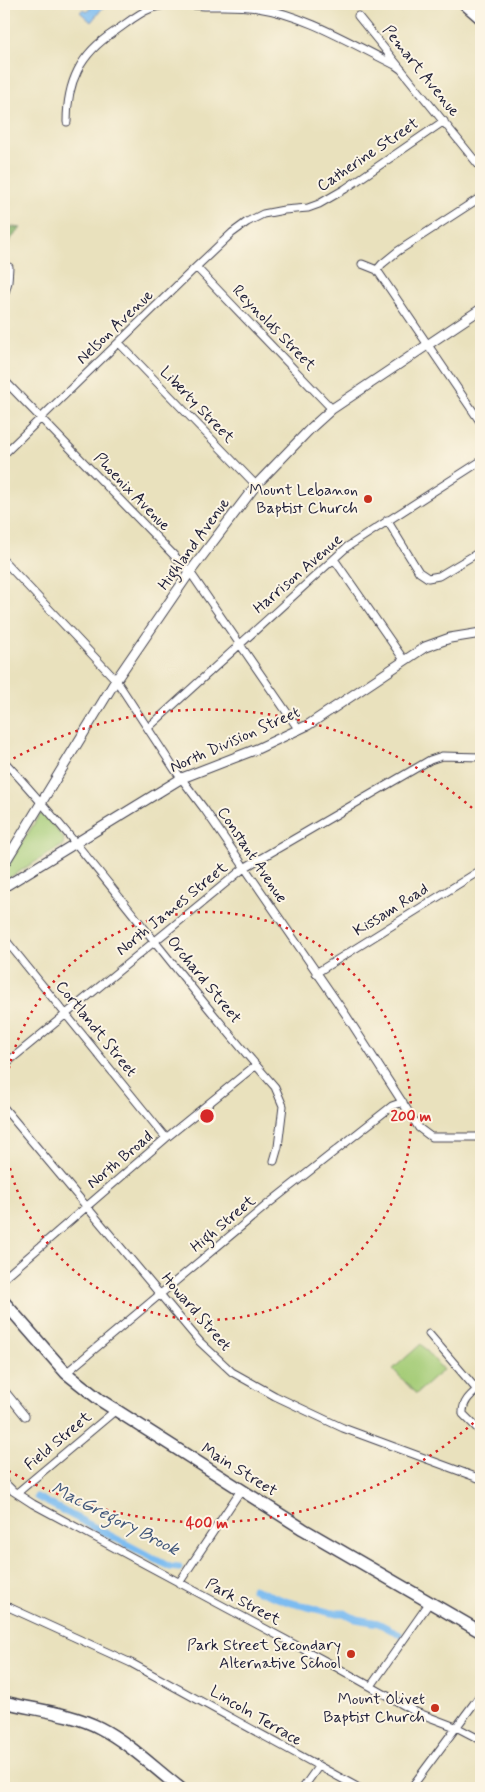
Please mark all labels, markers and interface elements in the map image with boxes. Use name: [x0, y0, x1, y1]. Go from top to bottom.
street label: Pemart Avenue: [378, 21, 465, 121]
street label: Catherine Street: [313, 113, 423, 197]
street label: Reynolds Street: [227, 280, 321, 376]
street label: Nelson Avenue: [72, 285, 158, 369]
street label: Liberty Street: [155, 362, 239, 448]
street label: Phoenix Avenue: [89, 448, 175, 536]
place label: Mount Lebanon Baptist Church: [249, 480, 358, 519]
street label: Highland Avenue: [153, 493, 236, 595]
marker: Mount Lebanon Baptist Church: [362, 493, 374, 505]
street label: Harrison Avenue: [249, 529, 347, 619]
street label: North Division Street: [167, 702, 303, 778]
street label: Constant Avenue: [212, 803, 292, 907]
street label: North James Street: [112, 857, 233, 961]
street label: Kissam Road: [349, 879, 433, 941]
street label: Orchard Street: [162, 932, 246, 1029]
street label: Cortlandt Street: [51, 976, 141, 1082]
centre of rings: [198, 1107, 216, 1125]
text: 200 m: [391, 1107, 432, 1127]
street label: North Broad: [83, 1126, 157, 1194]
street label: High Street: [186, 1190, 261, 1258]
street label: Howard Street: [156, 1268, 236, 1356]
street label: Field Street: [20, 1406, 96, 1475]
street label: Main Street: [197, 1438, 281, 1502]
water label: MacGregory Brook: [46, 1476, 184, 1564]
text: 400 m: [186, 1514, 228, 1534]
street label: Park Street: [202, 1573, 285, 1631]
place label: Park Street Secondary Alternative School: [187, 1635, 341, 1674]
marker: Park Street Secondary Alternative School: [345, 1648, 357, 1660]
street label: Lincoln Terrace: [206, 1681, 306, 1751]
place label: Mount Olivet Baptist Church: [323, 1689, 425, 1728]
marker: Mount Olivet Baptist Church: [429, 1702, 441, 1714]

